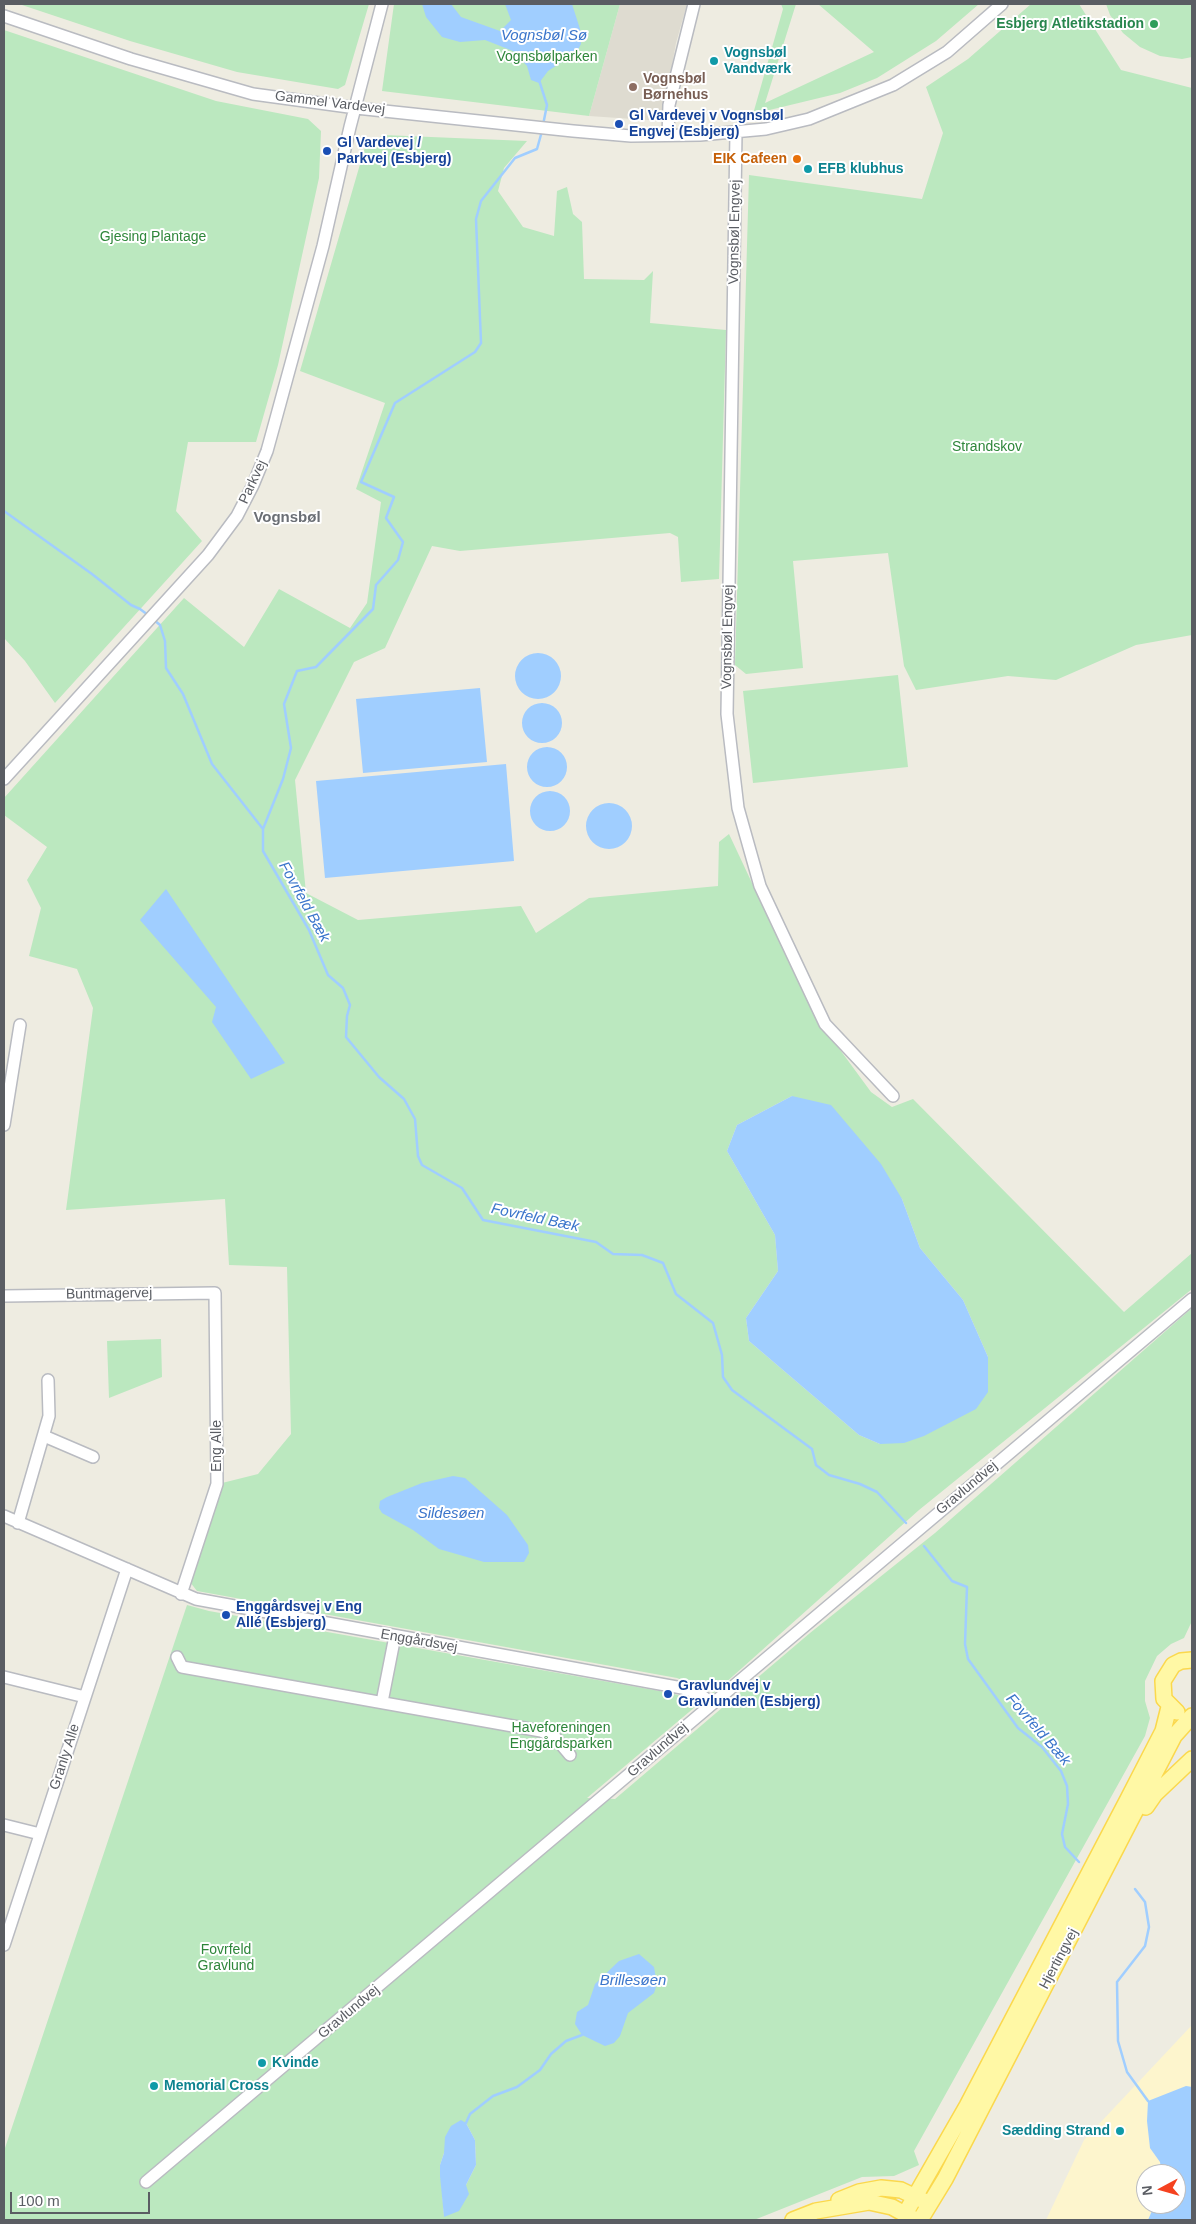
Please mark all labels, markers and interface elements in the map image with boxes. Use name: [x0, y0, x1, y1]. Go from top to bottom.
place label: Esbjerg Atletikstadion: [996, 16, 1144, 32]
marker: Esbjerg Atletikstadion: [1148, 18, 1160, 30]
water label: Vognsbøl Sø: [501, 27, 587, 45]
place label: Vognsbøl Vandværk: [724, 45, 791, 78]
park label: Vognsbølparken: [496, 49, 598, 65]
marker: Vognsbøl Vandværk: [708, 55, 720, 67]
place label: Vognsbøl Børnehus: [643, 71, 708, 104]
marker: Vognsbøl Børnehus: [627, 81, 639, 93]
street label: Gammel Vardevej: [274, 88, 386, 118]
place label: Gl Vardevej v Vognsbøl Engvej (Esbjerg): [629, 108, 784, 140]
marker: Gl Vardevej v Vognsbøl Engvej (Esbjerg): [613, 118, 625, 130]
place label: Gl Vardevej / Parkvej (Esbjerg): [337, 135, 451, 168]
marker: Gl Vardevej / Parkvej (Esbjerg): [321, 145, 333, 157]
place label: EIK Cafeen: [713, 151, 787, 167]
marker: EIK Cafeen: [791, 153, 803, 165]
place label: EFB klubhus: [818, 161, 904, 177]
marker: EFB klubhus: [802, 163, 814, 175]
street label: Vognsbøl Engvej: [726, 179, 744, 285]
park label: Gjesing Plantage: [100, 229, 206, 245]
park label: Strandskov: [952, 439, 1022, 455]
street label: Parkvej: [236, 457, 270, 507]
district label: Vognsbøl: [253, 509, 321, 527]
street label: Vognsbøl Engvej: [719, 584, 737, 690]
water label: Fovrfeld Bæk: [275, 859, 333, 945]
water label: Fovrfeld Bæk: [490, 1200, 580, 1236]
street label: Buntmagervej: [66, 1285, 152, 1303]
street label: Eng Alle: [209, 1420, 225, 1472]
street label: Gravlundvej: [933, 1458, 1001, 1518]
water label: Sildesøen: [418, 1505, 484, 1523]
place label: Enggårdsvej v Eng Allé (Esbjerg): [236, 1599, 362, 1631]
marker: Enggårdsvej v Eng Allé (Esbjerg): [220, 1609, 232, 1621]
street label: Enggårdsvej: [379, 1626, 459, 1656]
place label: Gravlundvej v Gravlunden (Esbjerg): [678, 1678, 820, 1710]
marker: Gravlundvej v Gravlunden (Esbjerg): [662, 1688, 674, 1700]
water label: Fovrfeld Bæk: [1002, 1690, 1074, 1770]
street label: Gravlundvej: [624, 1719, 692, 1781]
park label: Haveforeningen Enggårdsparken: [510, 1720, 612, 1752]
street label: Granly Alle: [46, 1722, 84, 1792]
street label: Hjertingvej: [1036, 1926, 1082, 1992]
park label: Fovrfeld Gravlund: [198, 1942, 254, 1974]
water label: Brillesøen: [600, 1972, 666, 1990]
street label: Gravlundvej: [315, 1982, 383, 2042]
place label: Kvinde: [272, 2055, 319, 2071]
marker: Kvinde: [256, 2057, 268, 2069]
place label: Memorial Cross: [164, 2078, 269, 2094]
marker: Memorial Cross: [148, 2080, 160, 2092]
place label: Sædding Strand: [1002, 2123, 1110, 2139]
marker: Sædding Strand: [1114, 2125, 1126, 2137]
north arrow: [1136, 2164, 1186, 2214]
scale bar: [12, 2182, 152, 2214]
text: N: [1139, 2185, 1156, 2196]
text: 100 m: [18, 2192, 60, 2209]

